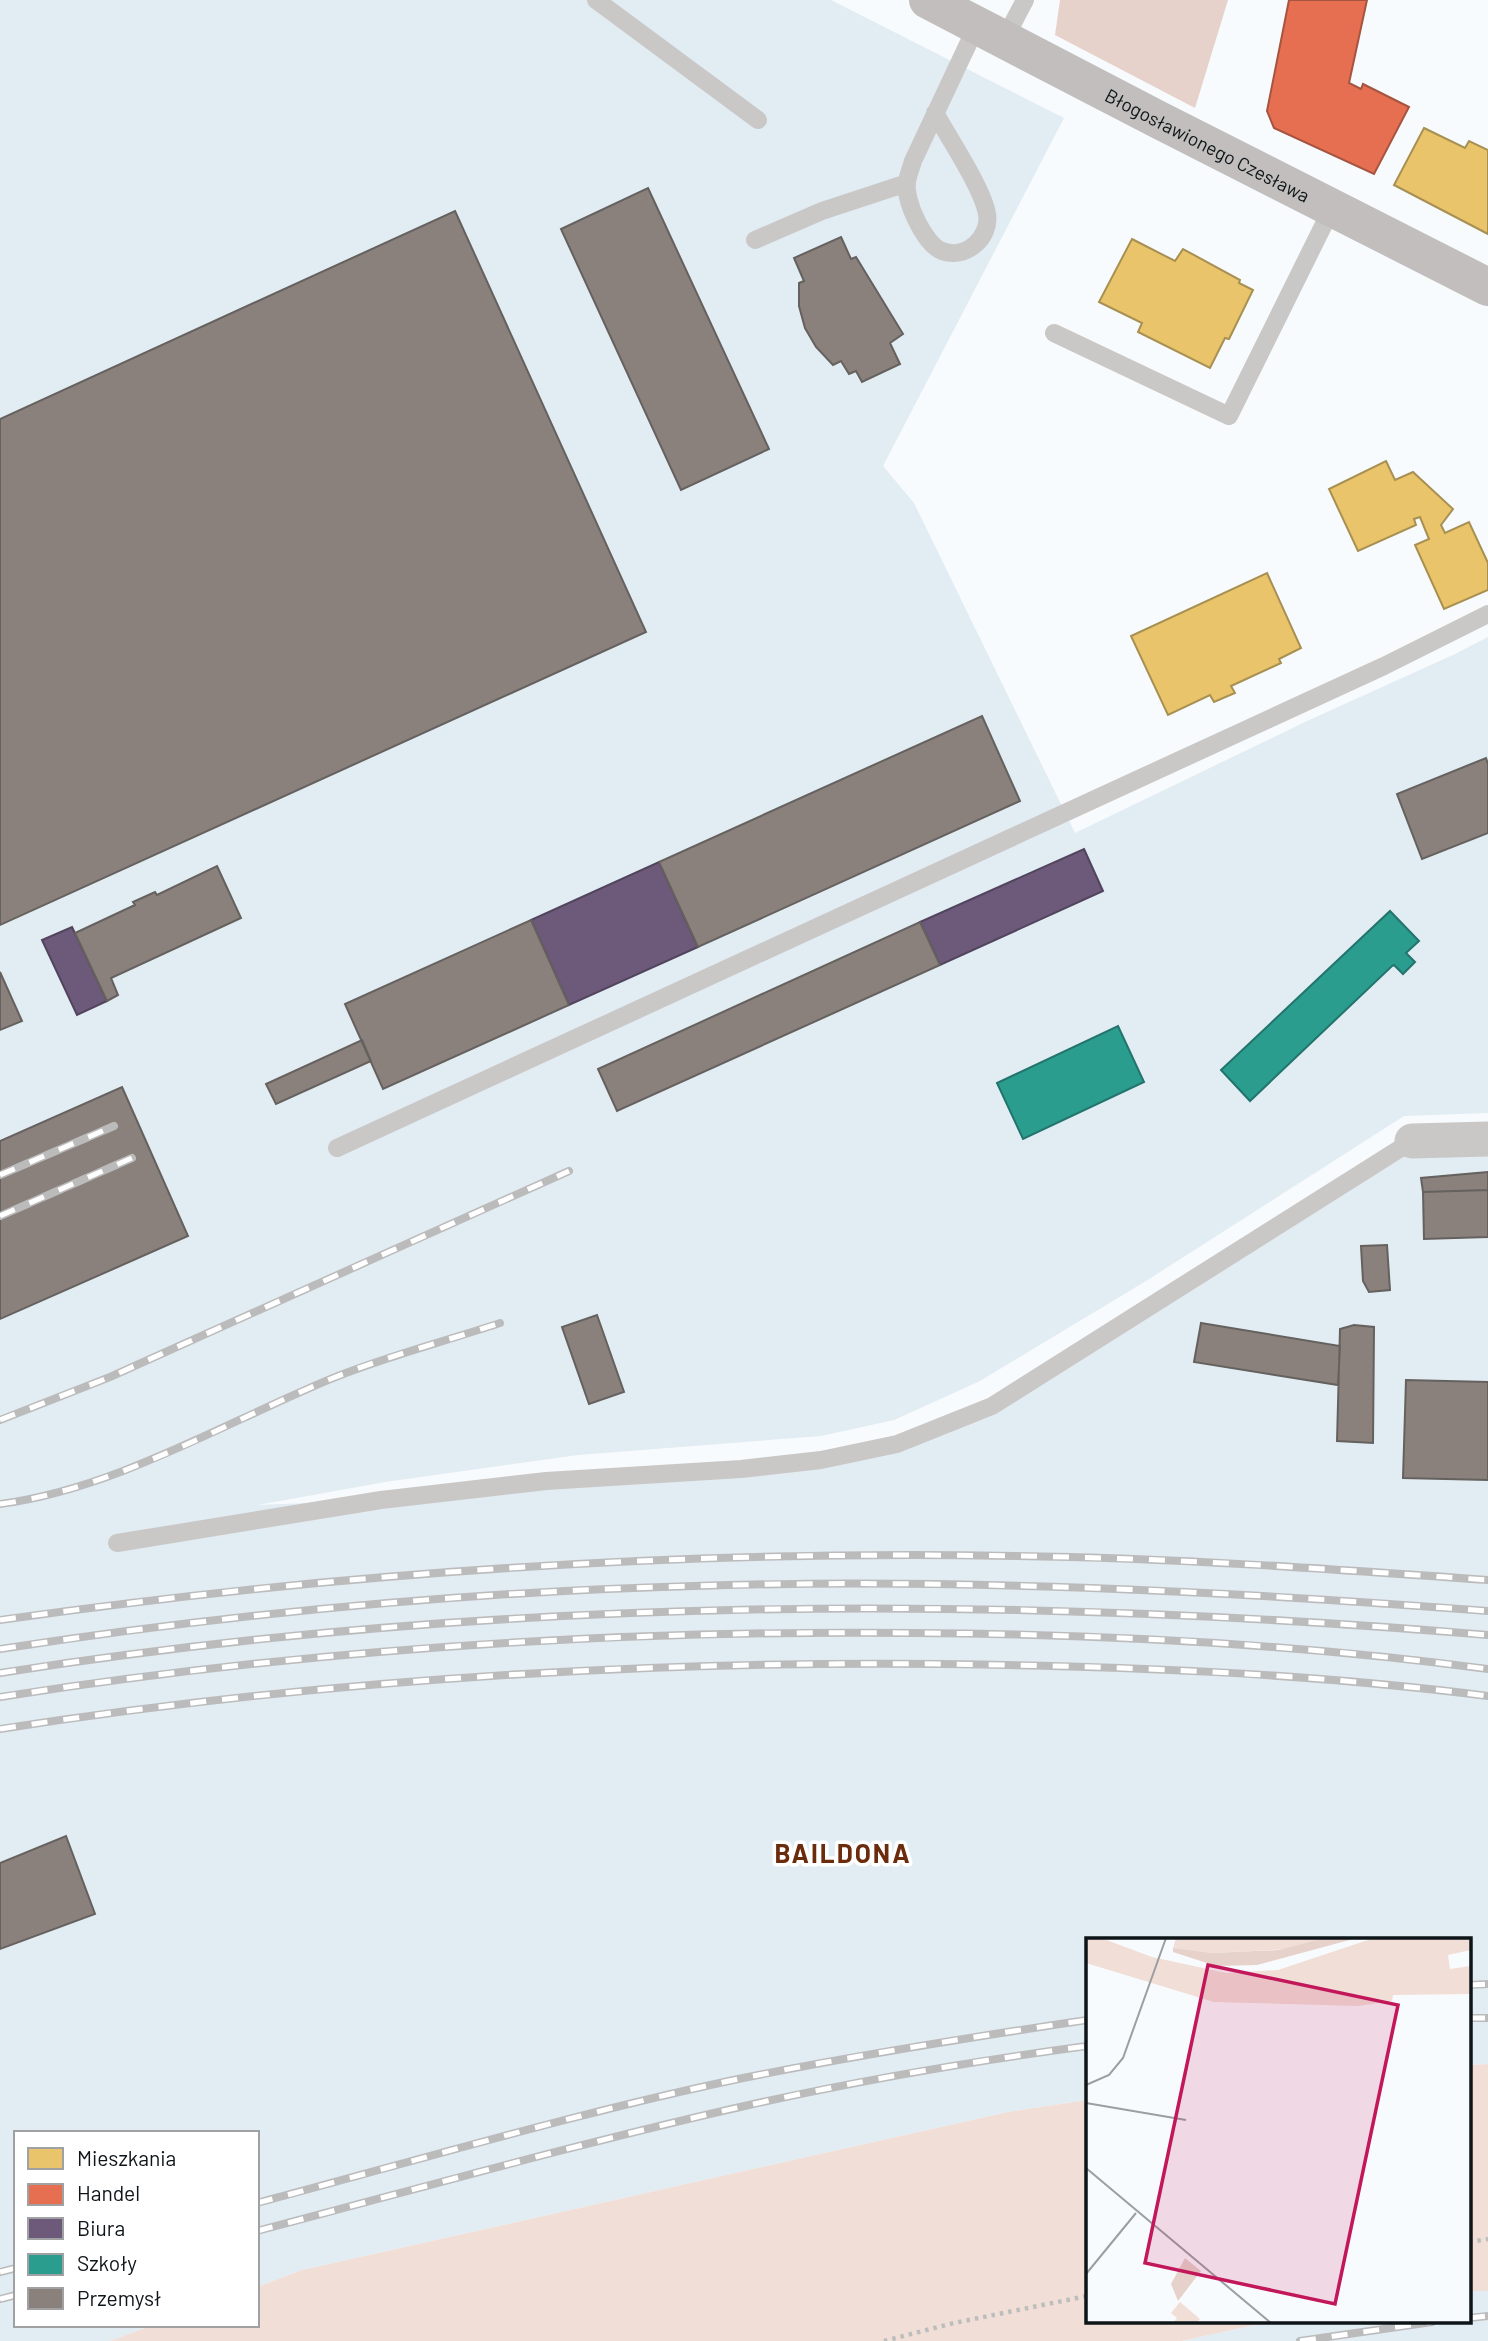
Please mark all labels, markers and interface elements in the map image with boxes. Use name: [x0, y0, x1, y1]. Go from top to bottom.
street label: Błogosławionego Czesława: [1102, 83, 1314, 206]
district label: BAILDONA: [774, 1837, 912, 1868]
inset map: [1086, 1938, 1470, 2324]
legend: [14, 2131, 259, 2327]
text: Mieszkania: [77, 2145, 176, 2170]
text: Handel: [77, 2180, 140, 2205]
text: Biura: [77, 2215, 125, 2240]
text: Szkoły: [77, 2250, 137, 2275]
text: Przemysł: [77, 2285, 161, 2310]

